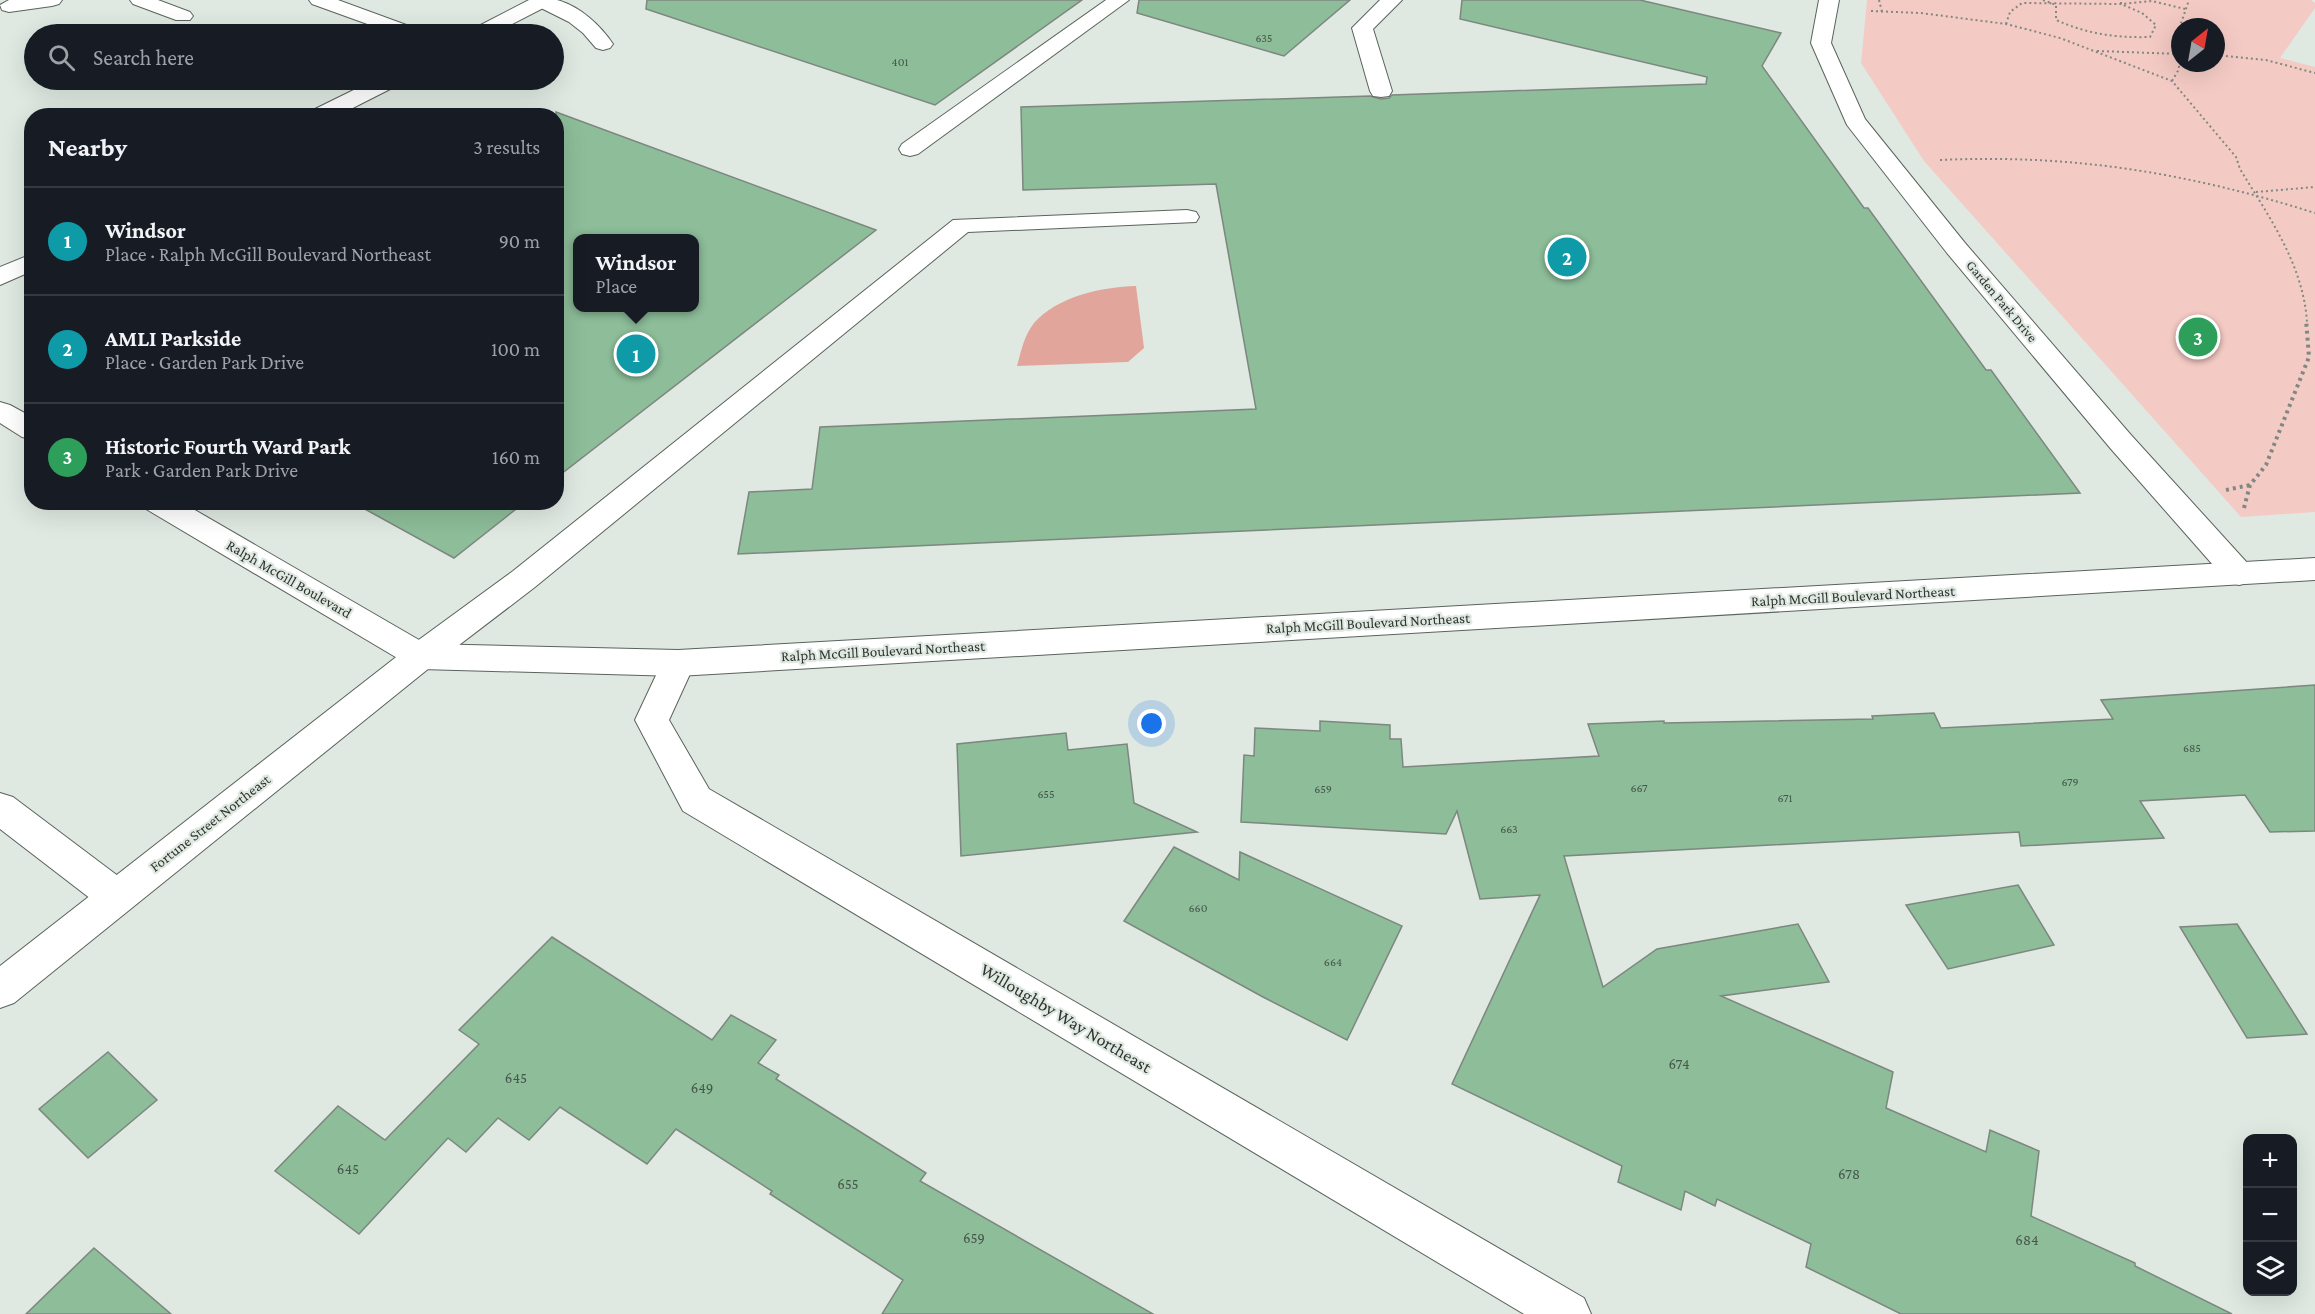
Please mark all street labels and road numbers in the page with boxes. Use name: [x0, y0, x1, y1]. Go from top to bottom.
street label: Garden Park Drive: [1963, 257, 2041, 345]
street label: Ralph McGill Boulevard: [223, 537, 354, 622]
street label: Ralph McGill Boulevard Northeast: [1751, 583, 1956, 610]
street label: Ralph McGill Boulevard Northeast: [1266, 610, 1471, 637]
street label: Ralph McGill Boulevard Northeast: [781, 638, 986, 665]
street label: Fortune Street Northeast: [147, 770, 274, 875]
street label: Willoughby Way Northeast: [977, 959, 1156, 1078]

